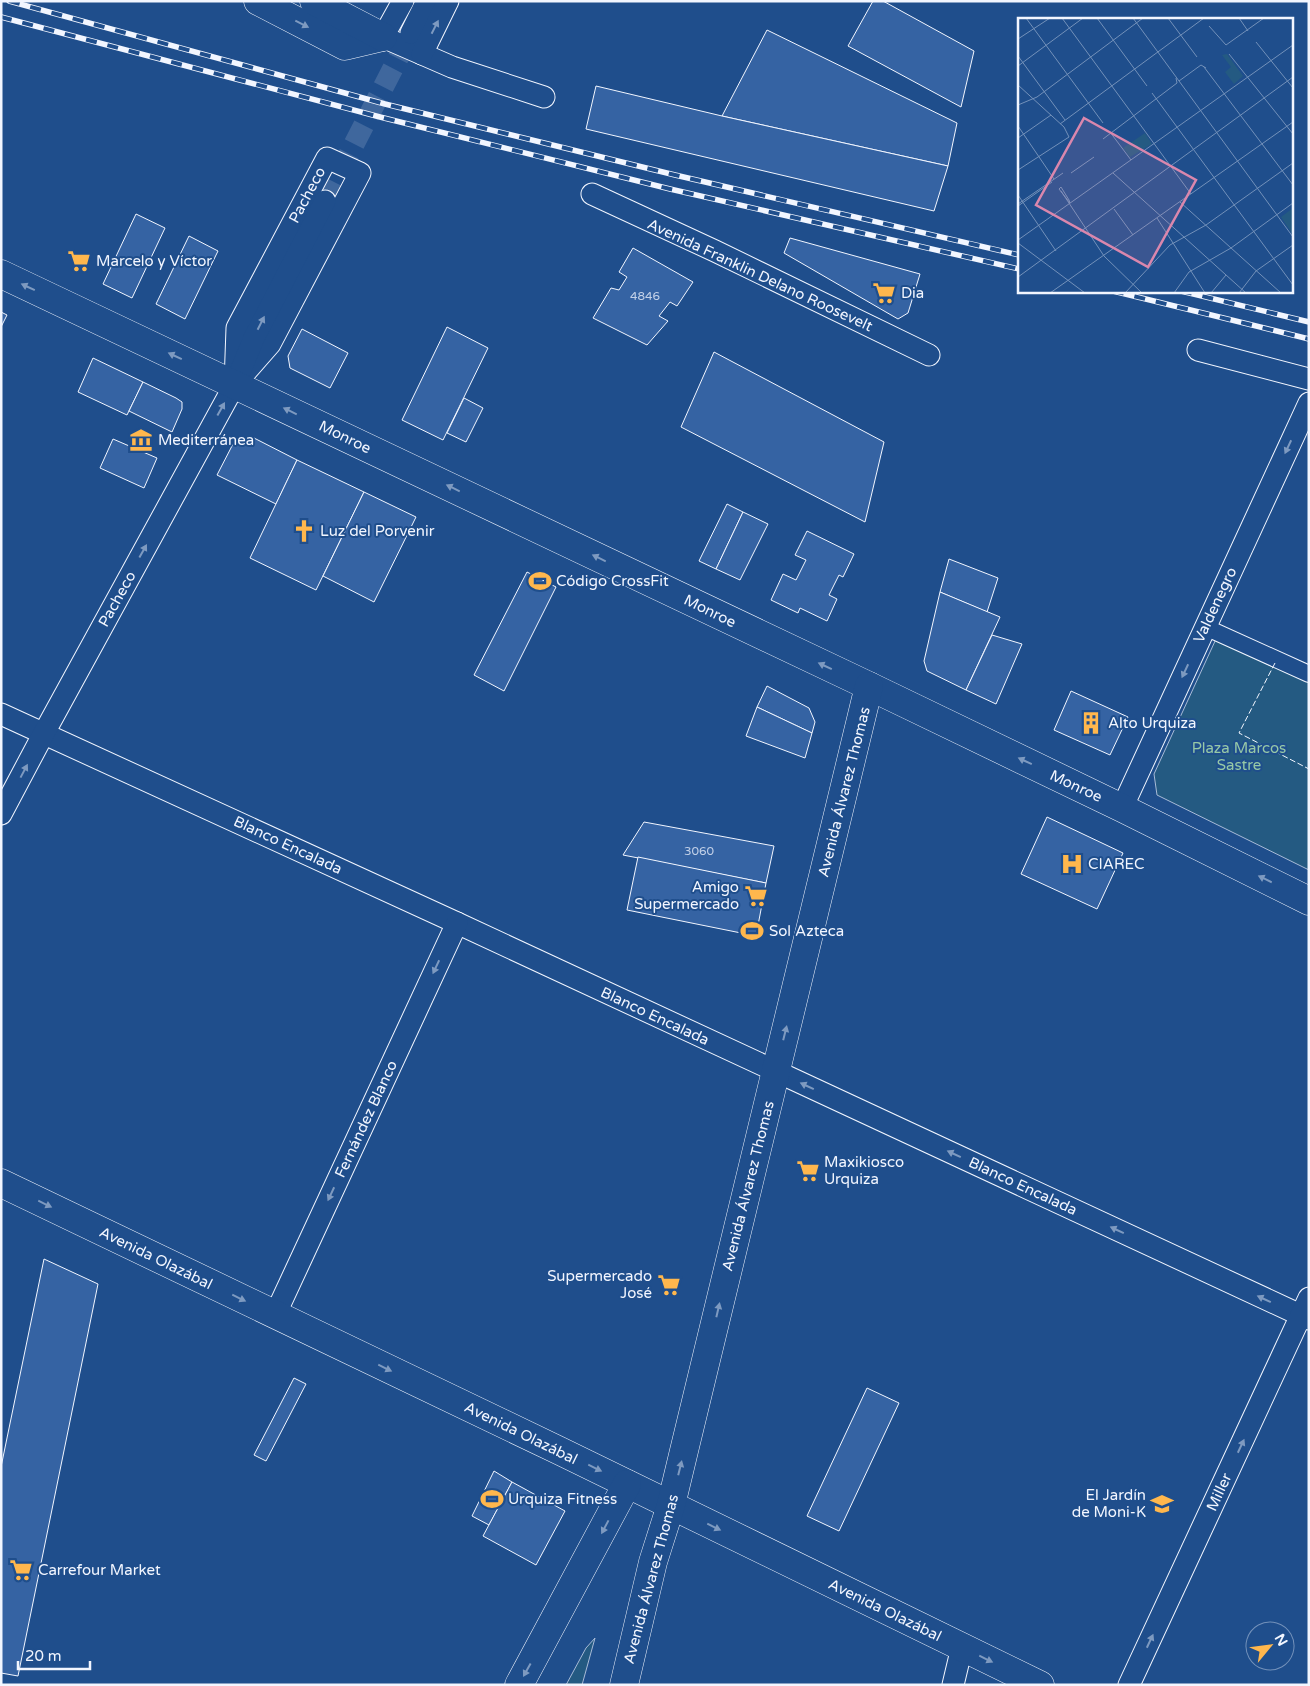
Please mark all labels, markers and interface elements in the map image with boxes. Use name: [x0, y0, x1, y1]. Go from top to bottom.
inset map: [1018, 18, 1292, 292]
one-way arrow: [294, 20, 309, 28]
one-way arrow: [431, 20, 439, 35]
street label: Pacheco: [285, 164, 329, 226]
street label: Avenida Franklin Delano Roosevelt: [645, 215, 876, 335]
supermarket icon: Marcelo y Víctor: [66, 248, 92, 274]
place label: Marcelo y Víctor: [96, 252, 212, 270]
supermarket icon: Dia: [871, 280, 897, 306]
one-way arrow: [21, 282, 35, 290]
place label: Dia: [901, 284, 924, 302]
house number: 4846: [630, 289, 660, 303]
one-way arrow: [257, 316, 265, 331]
one-way arrow: [168, 351, 182, 359]
one-way arrow: [217, 401, 225, 416]
one-way arrow: [283, 406, 297, 414]
street label: Monroe: [316, 417, 374, 457]
museum icon: Mediterránea: [128, 427, 154, 453]
place label: Mediterránea: [158, 431, 254, 449]
one-way arrow: [1284, 440, 1292, 454]
one-way arrow: [446, 484, 460, 492]
church icon: Luz del Porvenir: [291, 518, 317, 544]
place label: Luz del Porvenir: [320, 522, 435, 540]
one-way arrow: [139, 544, 147, 559]
one-way arrow: [592, 554, 606, 562]
street label: Valdenegro: [1190, 564, 1240, 646]
street label: Pacheco: [94, 568, 140, 630]
sports icon: Código CrossFit: [527, 568, 553, 594]
place label: Código CrossFit: [556, 572, 669, 590]
street label: Monroe: [681, 591, 739, 631]
one-way arrow: [818, 662, 832, 670]
one-way arrow: [1180, 664, 1188, 678]
street label: Avenida Álvarez Thomas: [814, 705, 874, 879]
building icon: Alto Urquiza: [1078, 710, 1104, 736]
place label: Alto Urquiza: [1108, 714, 1196, 732]
park label: Plaza Marcos Sastre: [1192, 739, 1286, 774]
one-way arrow: [1018, 757, 1032, 765]
one-way arrow: [20, 764, 28, 778]
street label: Monroe: [1047, 766, 1105, 806]
street label: Blanco Encalada: [231, 812, 345, 878]
house number: 3060: [684, 844, 715, 858]
hospital icon: CIAREC: [1059, 851, 1085, 877]
place label: CIAREC: [1088, 855, 1144, 873]
one-way arrow: [1258, 875, 1272, 883]
place label: Amigo Supermercado: [634, 878, 739, 913]
supermarket icon: Amigo Supermercado: [743, 883, 769, 909]
sports icon: Sol Azteca: [739, 918, 765, 944]
place label: Sol Azteca: [769, 922, 844, 940]
one-way arrow: [432, 960, 440, 974]
street label: Blanco Encalada: [598, 983, 712, 1049]
one-way arrow: [781, 1026, 789, 1041]
street label: Fernández Blanco: [331, 1057, 401, 1181]
one-way arrow: [800, 1082, 814, 1090]
street label: Avenida Álvarez Thomas: [718, 1099, 778, 1273]
one-way arrow: [947, 1150, 961, 1158]
place label: Maxikiosco Urquiza: [824, 1153, 904, 1188]
street label: Blanco Encalada: [966, 1153, 1080, 1219]
supermarket icon: Maxikiosco Urquiza: [795, 1158, 821, 1184]
one-way arrow: [327, 1187, 335, 1201]
one-way arrow: [38, 1200, 52, 1208]
street label: Avenida Olazábal: [97, 1223, 215, 1293]
one-way arrow: [1110, 1226, 1124, 1234]
place label: Supermercado José: [547, 1267, 652, 1302]
supermarket icon: Supermercado José: [656, 1272, 682, 1298]
one-way arrow: [232, 1294, 246, 1302]
one-way arrow: [1257, 1295, 1272, 1303]
one-way arrow: [714, 1303, 722, 1318]
one-way arrow: [378, 1364, 392, 1372]
street label: Avenida Olazábal: [462, 1398, 580, 1468]
one-way arrow: [1237, 1439, 1245, 1453]
one-way arrow: [676, 1461, 684, 1476]
one-way arrow: [588, 1465, 602, 1473]
street label: Miller: [1202, 1470, 1236, 1514]
sports icon: Urquiza Fitness: [479, 1486, 505, 1512]
place label: El Jardín de Moni-K: [1072, 1486, 1146, 1521]
place label: Urquiza Fitness: [508, 1490, 617, 1508]
school or university icon: El Jardín de Moni-K: [1149, 1491, 1175, 1517]
street label: Avenida Álvarez Thomas: [620, 1492, 682, 1666]
one-way arrow: [600, 1521, 609, 1534]
one-way arrow: [707, 1523, 722, 1531]
supermarket icon: Carrefour Market: [8, 1557, 34, 1583]
place label: Carrefour Market: [38, 1561, 161, 1579]
street label: Avenida Olazábal: [826, 1575, 944, 1645]
north arrow: [1245, 1621, 1295, 1671]
text: N: [1271, 1631, 1291, 1649]
one-way arrow: [1146, 1634, 1154, 1648]
scale bar: [18, 1638, 90, 1670]
text: 20 m: [25, 1647, 62, 1665]
one-way arrow: [979, 1655, 993, 1663]
one-way arrow: [523, 1663, 531, 1677]

